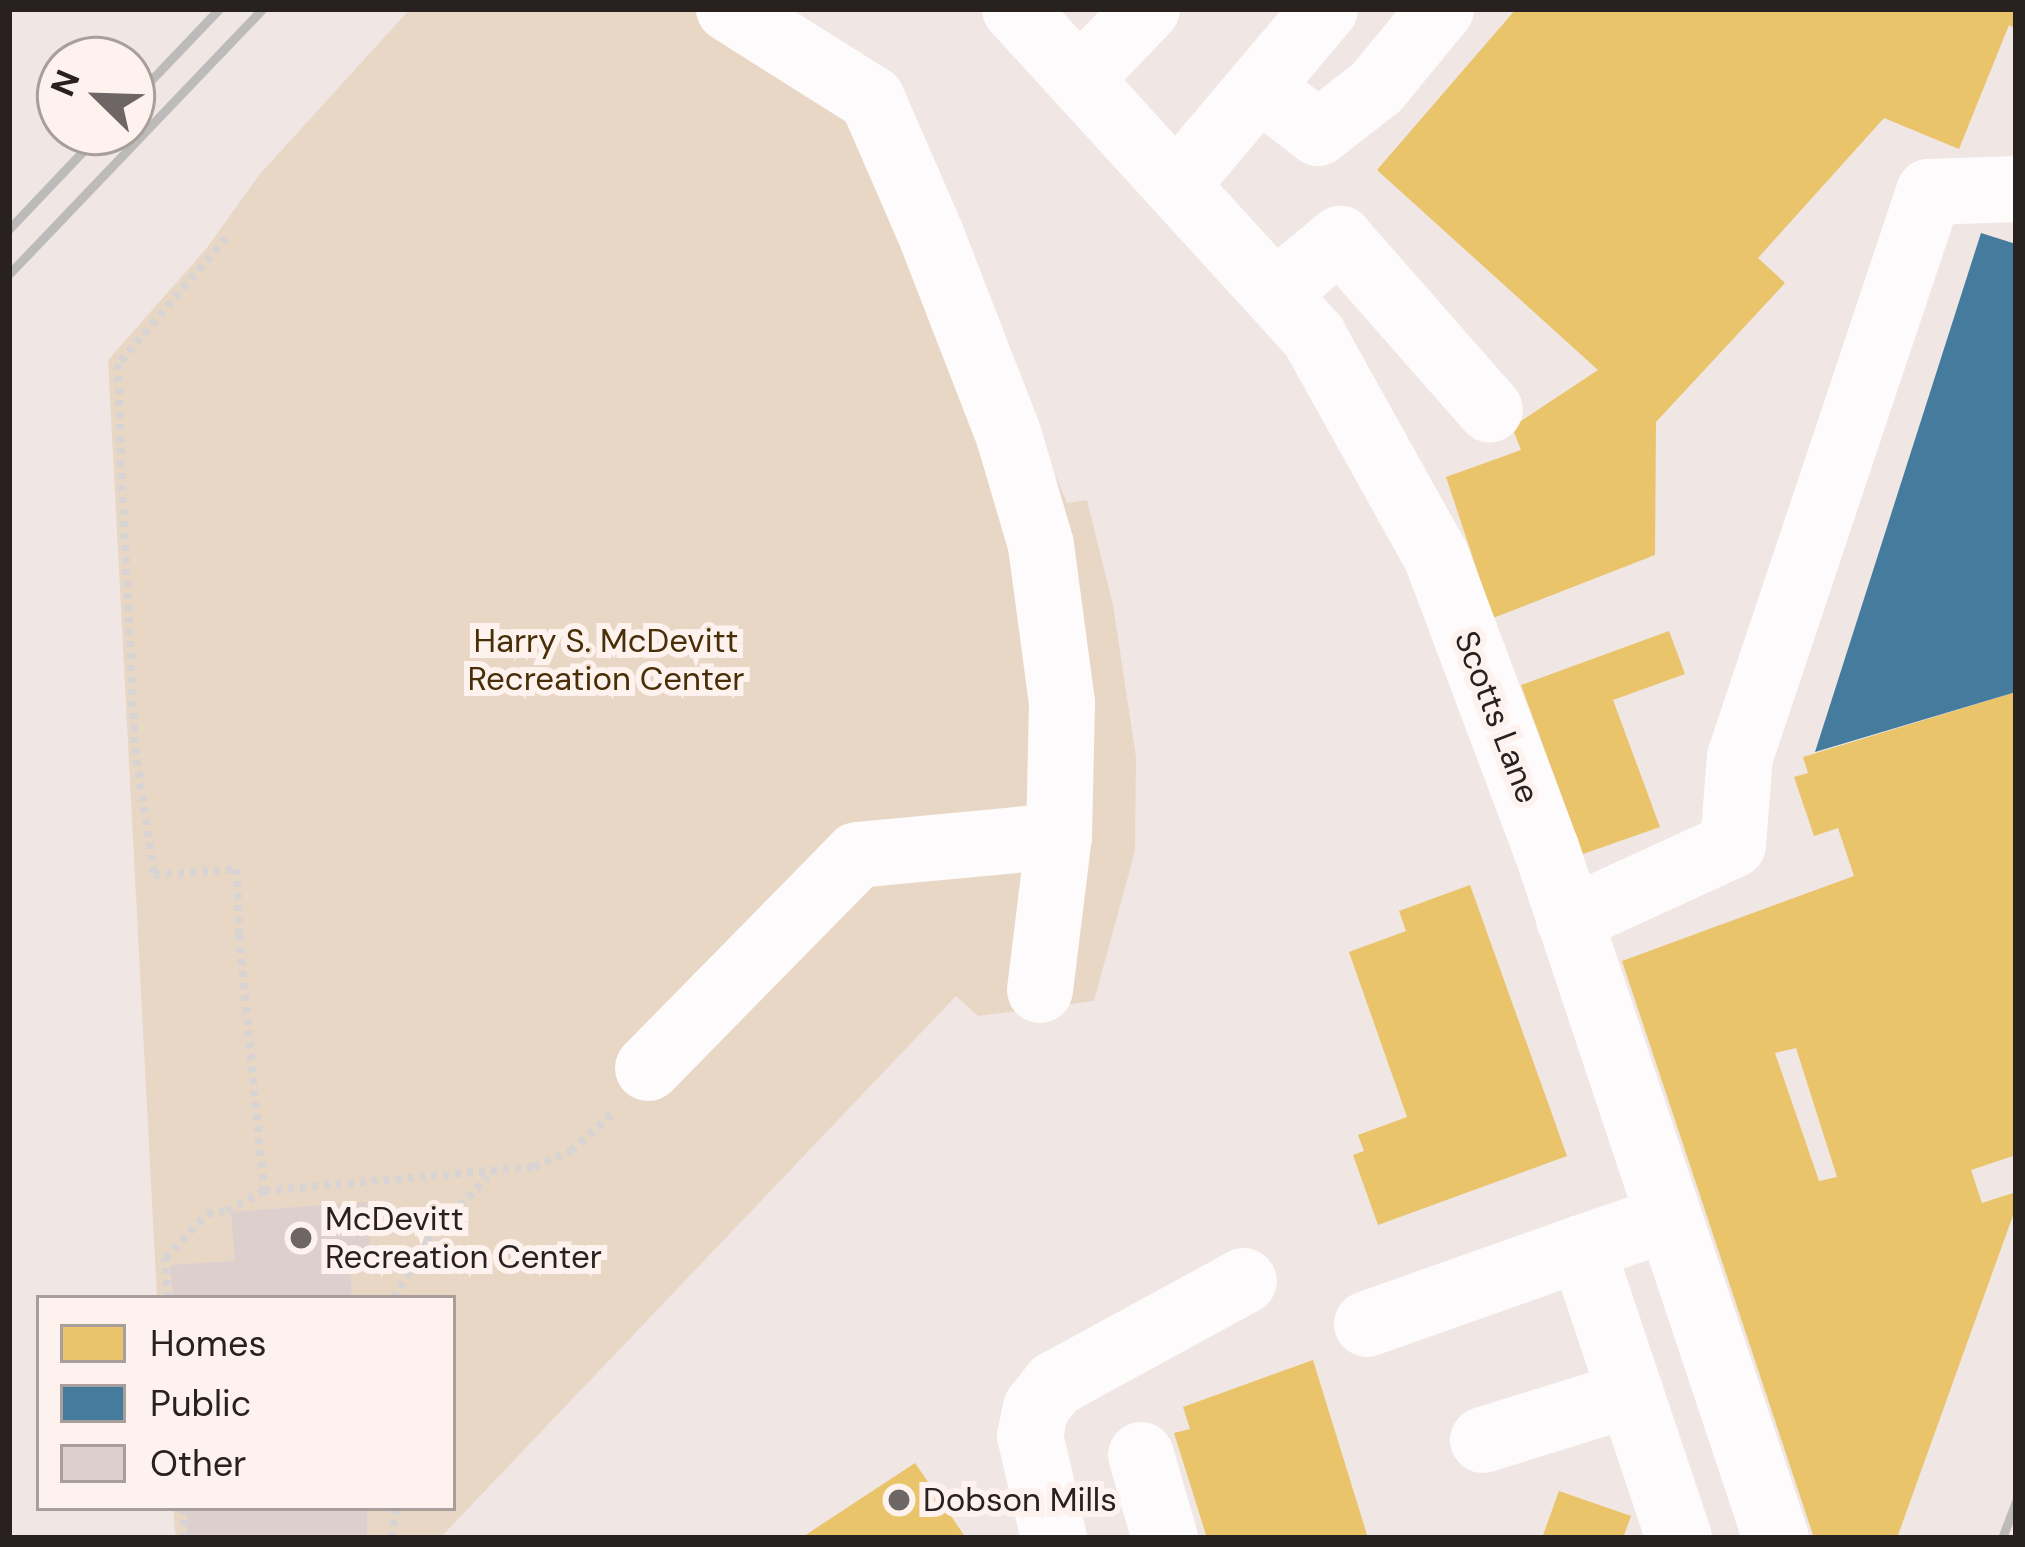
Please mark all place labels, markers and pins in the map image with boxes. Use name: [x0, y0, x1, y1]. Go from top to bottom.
place label: McDevitt Recreation Center: [325, 1199, 602, 1277]
marker: McDevitt Recreation Center: [288, 1225, 314, 1251]
place label: Dobson Mills: [923, 1480, 1117, 1520]
marker: Dobson Mills: [886, 1487, 912, 1513]

